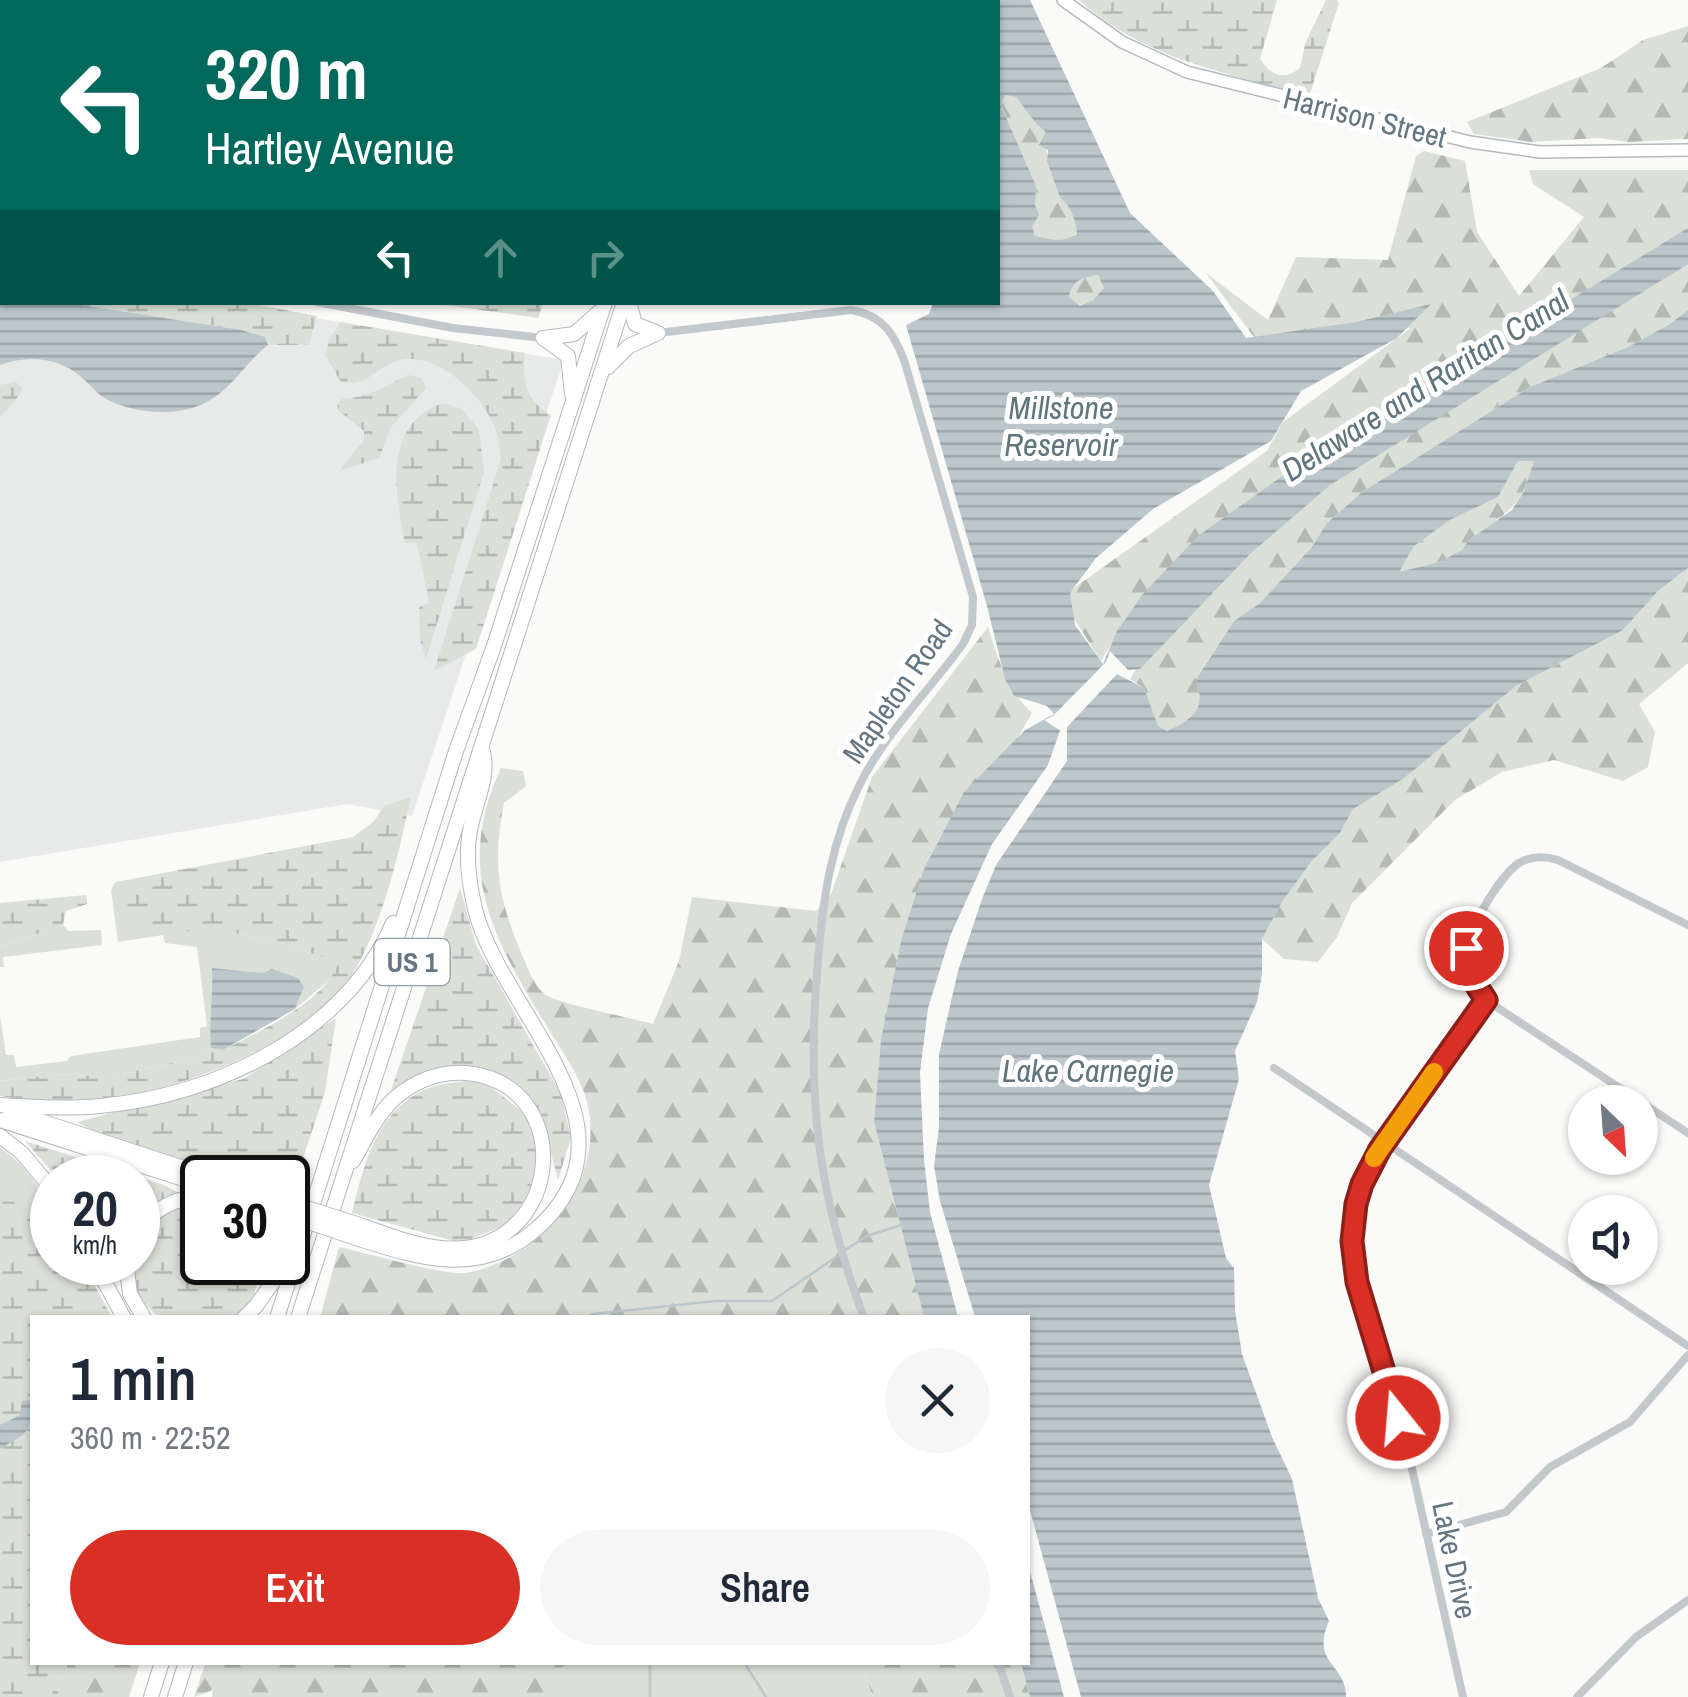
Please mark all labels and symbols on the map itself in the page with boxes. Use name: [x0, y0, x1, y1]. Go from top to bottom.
street label: Harrison Street: [1279, 77, 1451, 157]
water label: Delaware and Raritan Canal: [1273, 278, 1578, 491]
water label: Millstone Reservoir: [1004, 386, 1119, 466]
street label: Mapleton Road: [833, 611, 961, 771]
pin: [1424, 906, 1509, 991]
road number: US 1: [374, 939, 450, 985]
water label: Lake Carnegie: [1002, 1049, 1174, 1092]
north arrow: [1568, 1085, 1658, 1175]
speed limit sign: 30: [180, 1155, 310, 1285]
position arrow: [1346, 1366, 1450, 1470]
street label: Lake Drive: [1423, 1498, 1487, 1622]

